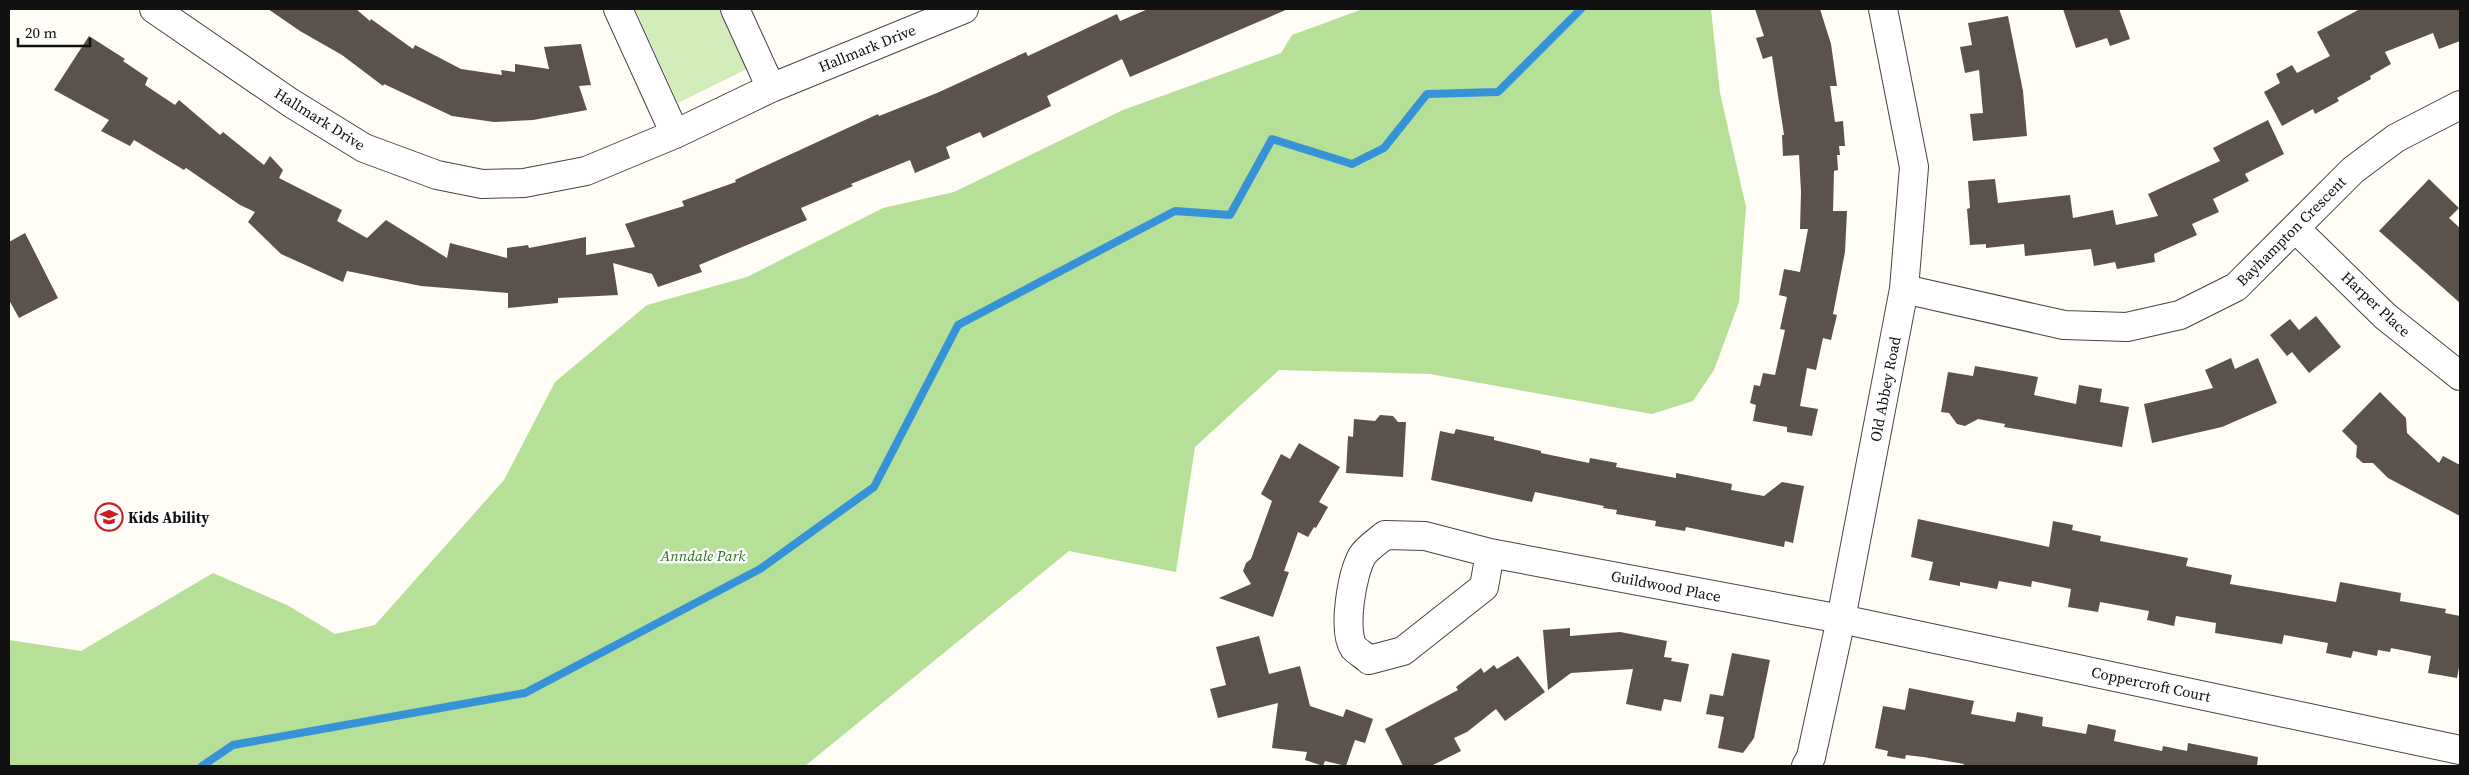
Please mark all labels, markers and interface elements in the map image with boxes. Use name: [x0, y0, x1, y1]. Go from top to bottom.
scale bar: [18, 15, 90, 47]
street label: Hallmark Drive: [815, 19, 919, 77]
text: 20 m: [25, 22, 57, 43]
street label: Hallmark Drive: [271, 83, 370, 155]
street label: Bayhampton Crescent: [2232, 171, 2351, 290]
street label: Harper Place: [2337, 267, 2415, 342]
street label: Old Abbey Road: [1864, 334, 1906, 443]
school or university icon: Kids Ability: [94, 502, 124, 532]
place label: Kids Ability: [128, 507, 209, 528]
park label: Anndale Park: [660, 545, 746, 566]
street label: Guildwood Place: [1609, 565, 1723, 607]
street label: Coppercroft Court: [2089, 661, 2213, 707]

